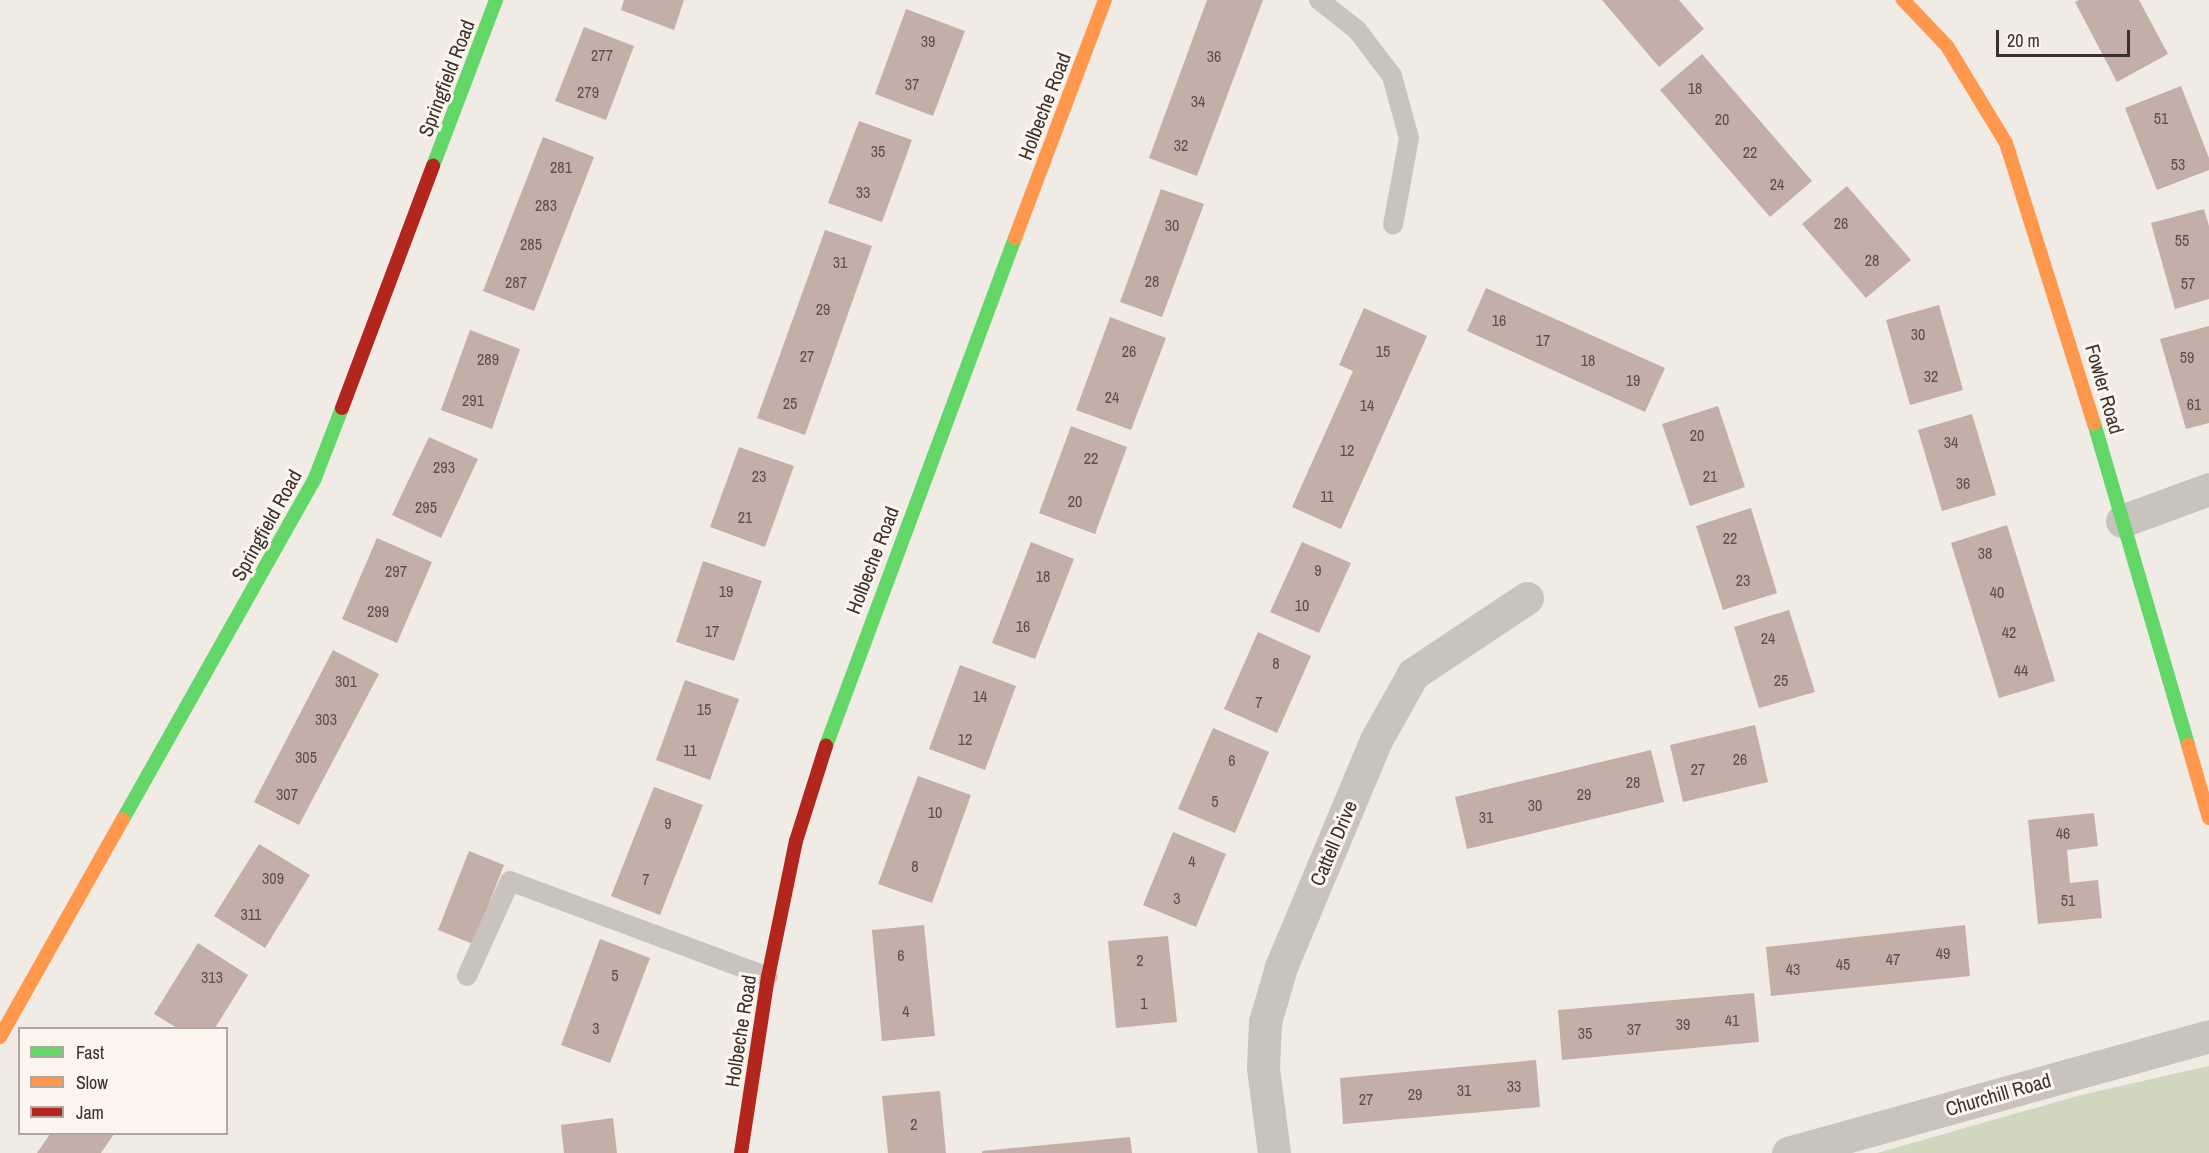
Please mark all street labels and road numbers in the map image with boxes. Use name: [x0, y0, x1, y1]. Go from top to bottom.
street label: Springfield Road: [413, 16, 479, 140]
street label: Holbeche Road: [1013, 49, 1075, 163]
street label: Fowler Road: [2081, 341, 2129, 437]
street label: Springfield Road: [226, 465, 306, 585]
street label: Holbeche Road: [841, 503, 903, 617]
street label: Cattell Drive: [1304, 797, 1362, 889]
street label: Holbeche Road: [719, 973, 761, 1089]
street label: Churchill Road: [1943, 1068, 2053, 1120]

